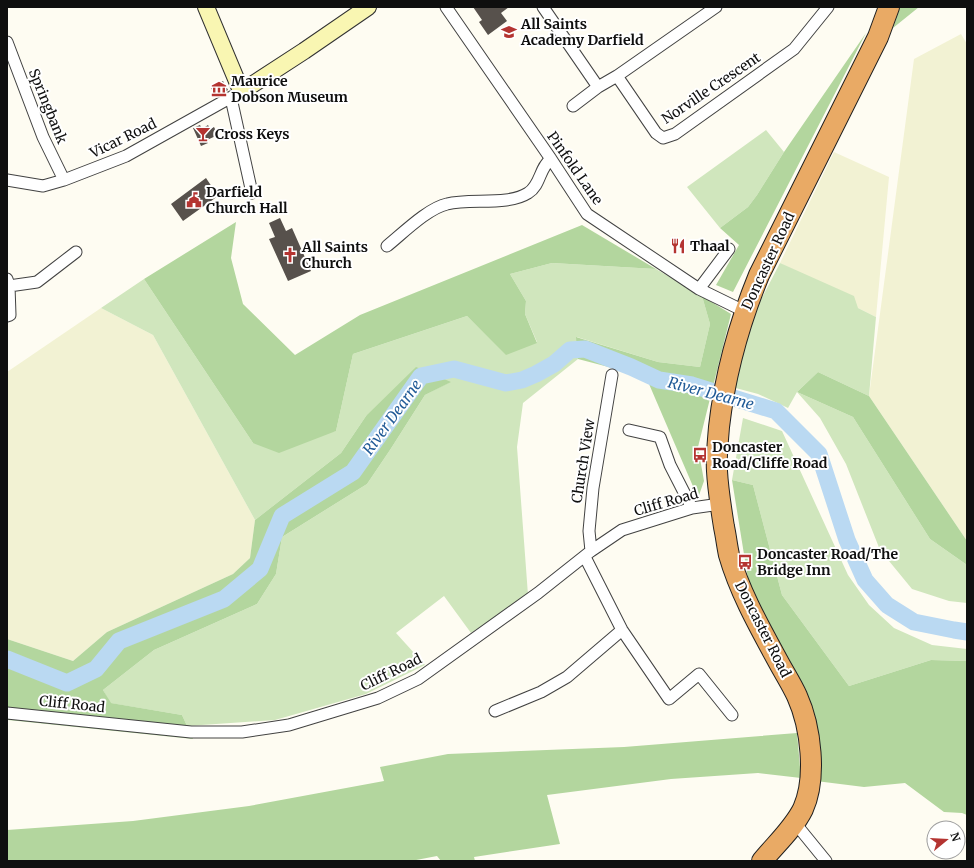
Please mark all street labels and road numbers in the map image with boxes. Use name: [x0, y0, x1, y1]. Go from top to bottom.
street label: Norville Crescent: [658, 48, 764, 128]
street label: Springbank: [25, 66, 71, 146]
street label: Vicar Road: [86, 114, 160, 162]
street label: Pinfold Lane: [543, 128, 607, 208]
street label: Doncaster Road: [737, 209, 799, 313]
street label: Church View: [567, 417, 599, 504]
street label: Cliff Road: [632, 484, 701, 520]
street label: Doncaster Road: [731, 578, 795, 681]
street label: Cliff Road: [357, 649, 425, 695]
street label: Cliff Road: [38, 692, 106, 716]

